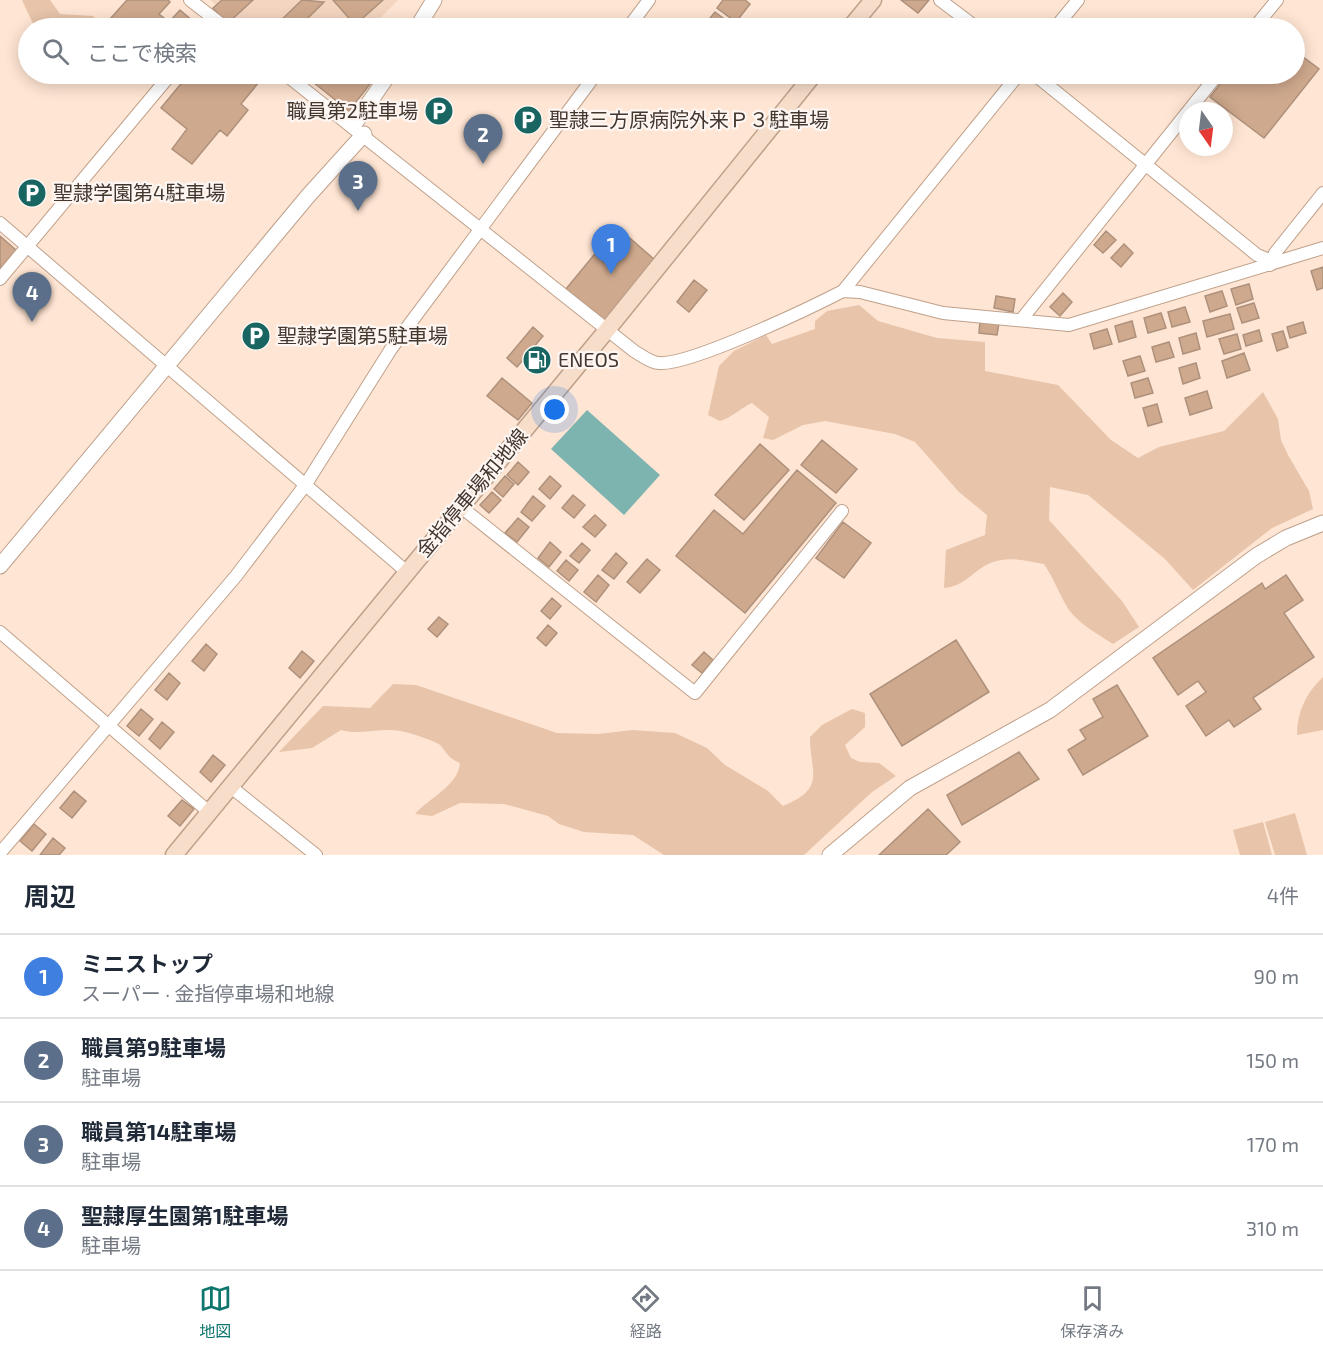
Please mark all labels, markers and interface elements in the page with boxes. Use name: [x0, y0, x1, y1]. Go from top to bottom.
search box: [18, 18, 1305, 84]
icon: search: [39, 35, 72, 68]
text: ここで検索: [87, 39, 197, 65]
parking icon: 職員第2駐車場: [423, 95, 455, 127]
place label: 職員第2駐車場: [287, 98, 418, 122]
north arrow: [1179, 102, 1233, 156]
parking icon: 聖隷三方原病院外来Ｐ３駐車場: [512, 104, 544, 136]
place label: 聖隷三方原病院外来Ｐ３駐車場: [549, 107, 829, 131]
pin: 2: [464, 114, 502, 164]
pin: 3: [338, 162, 378, 211]
parking icon: 聖隷学園第4駐車場: [16, 177, 48, 209]
place label: 聖隷学園第4駐車場: [53, 180, 225, 204]
pin: 1: [592, 224, 630, 274]
pin: 4: [12, 272, 51, 322]
parking icon: 聖隷学園第5駐車場: [240, 320, 272, 352]
place label: 聖隷学園第5駐車場: [277, 323, 448, 347]
fuel station icon: ENEOS: [521, 344, 553, 376]
place label: ENEOS: [558, 347, 619, 371]
your location: [540, 395, 569, 424]
street label: 金指停車場和地線: [411, 423, 532, 561]
text: 周辺: [24, 880, 76, 911]
text: 4件: [1267, 883, 1299, 907]
text: ミニストップ: [81, 950, 213, 976]
text: 1: [39, 964, 48, 988]
text: 90 m: [1254, 964, 1299, 988]
text: スーパー · 金指停車場和地線: [81, 981, 334, 1005]
text: 職員第9駐車場: [81, 1034, 226, 1060]
text: 2: [38, 1048, 49, 1072]
text: 150 m: [1246, 1048, 1299, 1072]
text: 駐車場: [81, 1065, 141, 1089]
text: 職員第14駐車場: [81, 1118, 237, 1144]
text: 3: [38, 1132, 49, 1156]
text: 170 m: [1247, 1132, 1299, 1156]
text: 駐車場: [81, 1149, 141, 1173]
text: 聖隷厚生園第1駐車場: [81, 1202, 289, 1228]
text: 4: [37, 1216, 50, 1240]
text: 310 m: [1246, 1216, 1299, 1240]
text: 駐車場: [81, 1233, 141, 1257]
tab: 地図: [199, 1282, 232, 1342]
tab: 経路: [629, 1282, 662, 1342]
tab: 保存済み: [1060, 1282, 1124, 1342]

